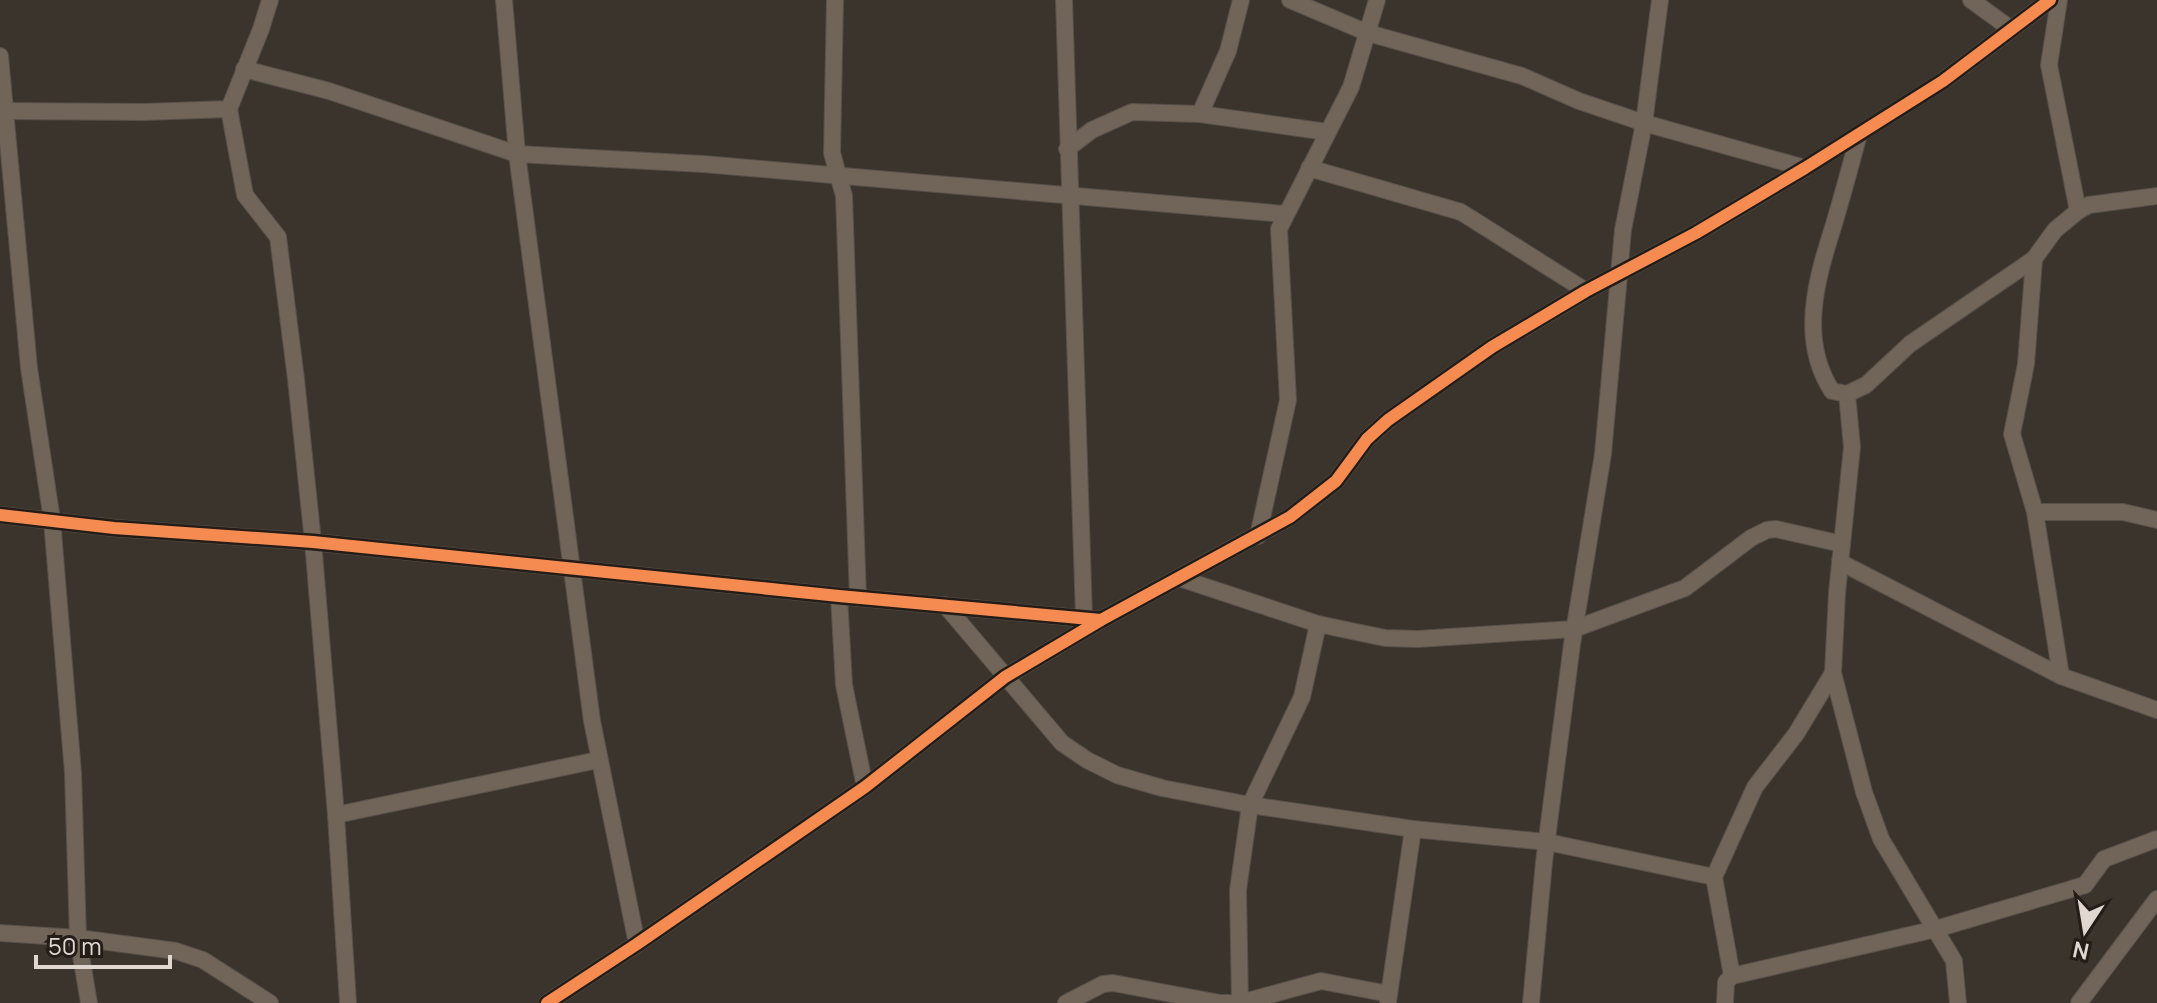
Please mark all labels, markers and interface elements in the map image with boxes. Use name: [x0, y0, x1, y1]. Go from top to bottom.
north arrow: [2045, 891, 2125, 971]
scale bar: [36, 919, 170, 969]
text: 50 m: [48, 929, 102, 962]
text: N: [2070, 934, 2092, 967]

